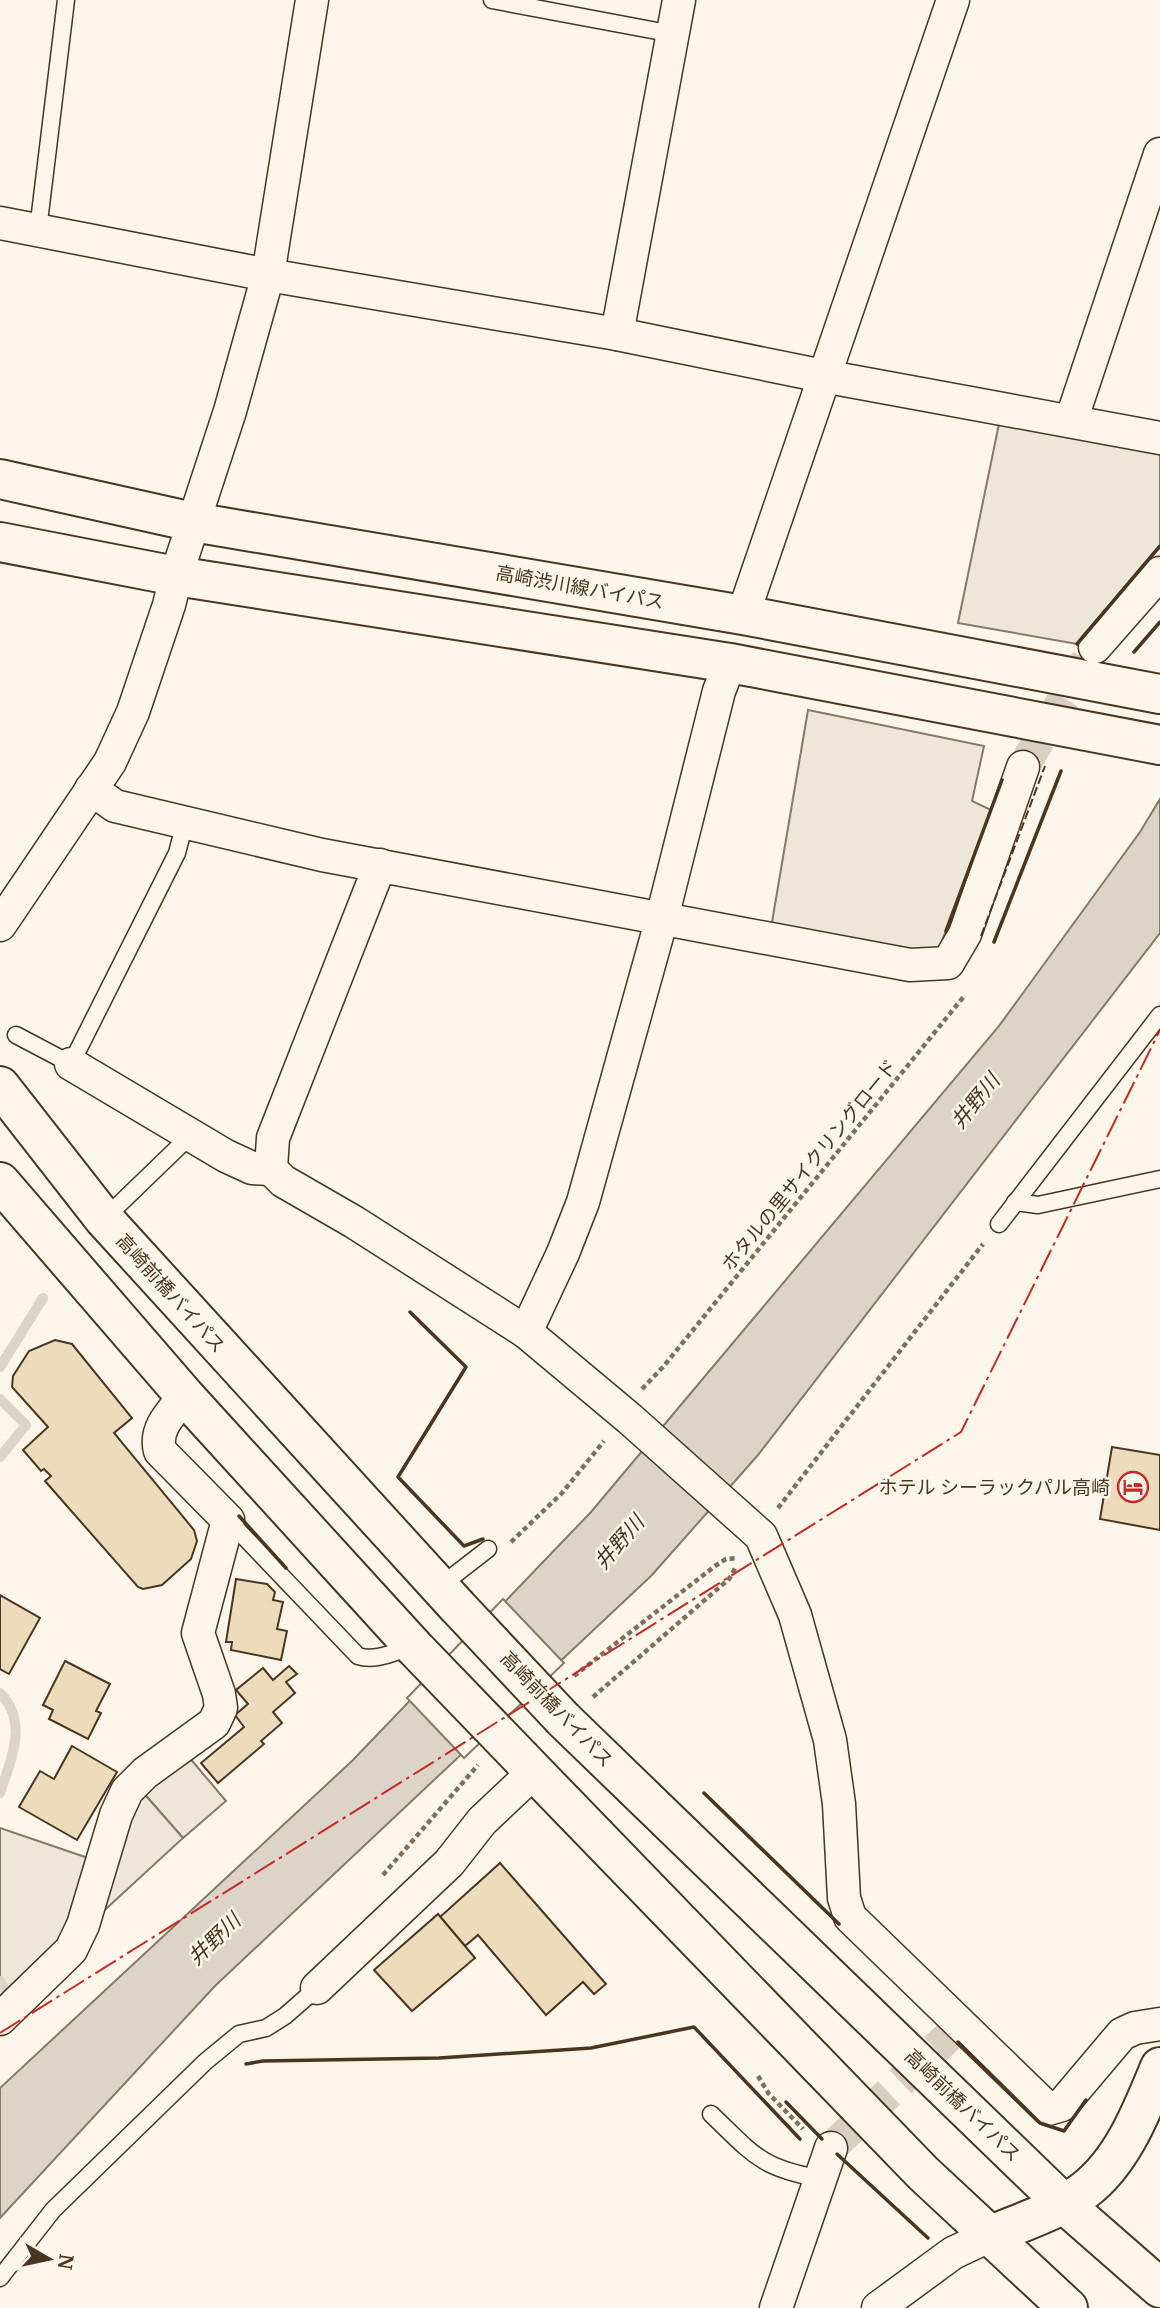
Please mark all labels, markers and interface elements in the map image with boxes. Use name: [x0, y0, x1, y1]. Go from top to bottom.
street label: 高崎渋川線バイパス: [494, 560, 666, 614]
street label: ホタルの里サイクリングロード: [716, 1054, 902, 1276]
water label: 井野川: [945, 1066, 1007, 1134]
street label: 高崎前橋バイパス: [111, 1229, 231, 1357]
hotel icon: ホテル シーラックパル高崎: [1116, 1470, 1150, 1504]
place label: ホテル シーラックパル高崎: [878, 1475, 1110, 1499]
water label: 井野川: [588, 1508, 651, 1575]
street label: 高崎前橋バイパス: [496, 1646, 618, 1772]
water label: 井野川: [182, 1906, 247, 1971]
street label: 高崎前橋バイパス: [900, 2044, 1026, 2166]
north arrow: [14, 2224, 84, 2294]
text: N: [53, 2252, 79, 2271]

